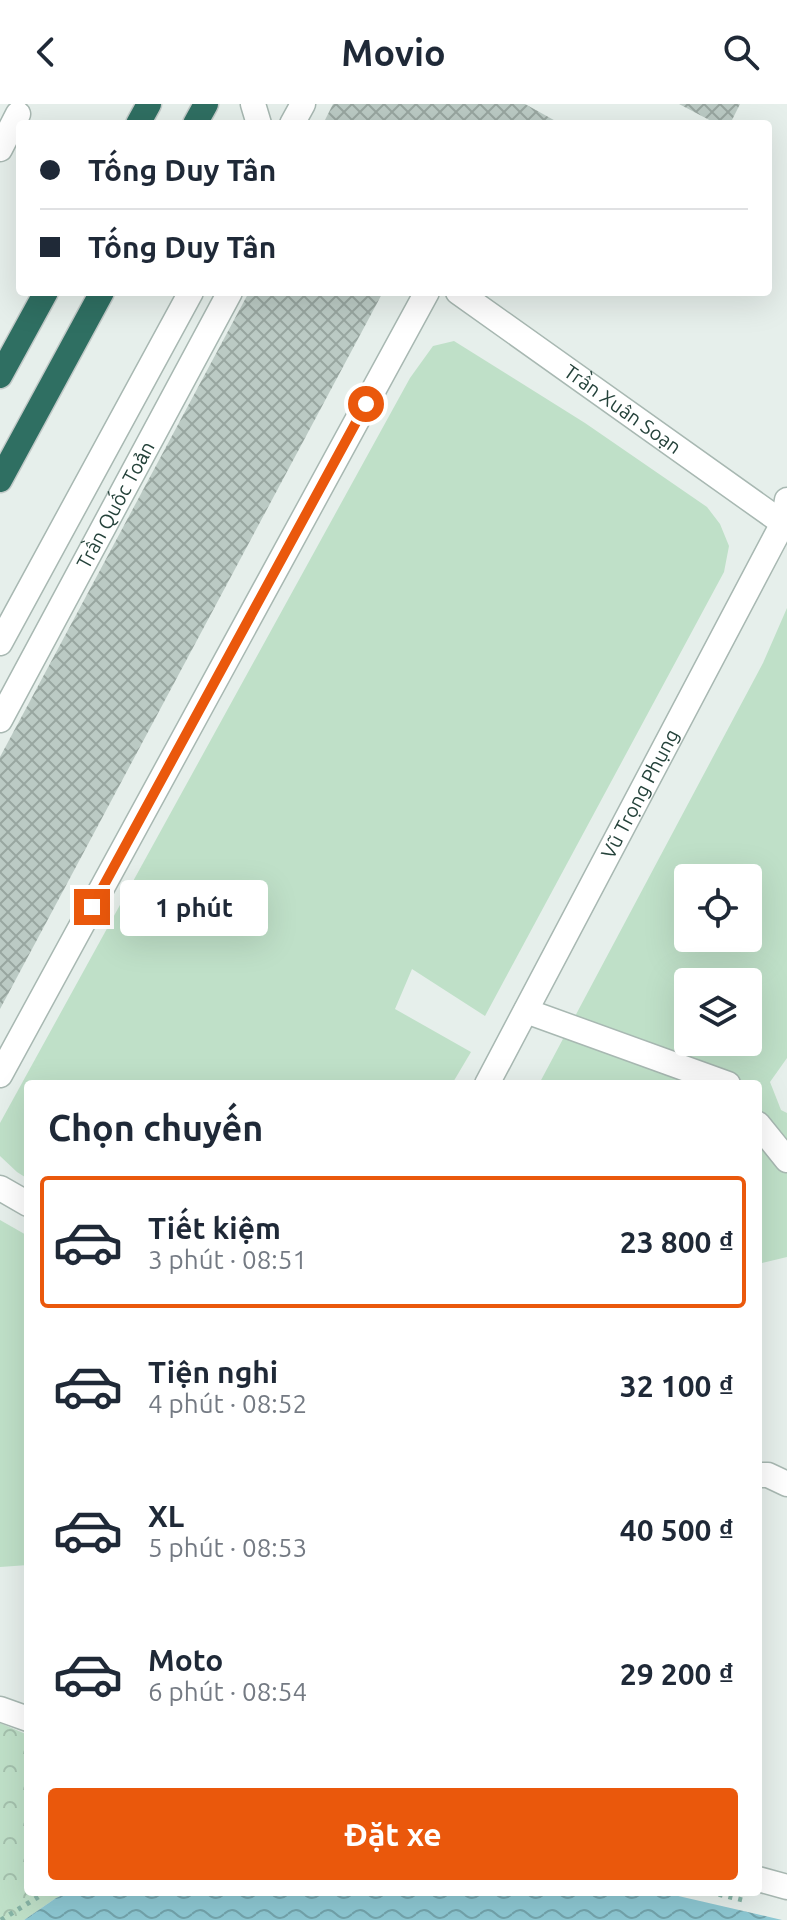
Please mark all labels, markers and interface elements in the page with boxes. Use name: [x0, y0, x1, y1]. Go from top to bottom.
icon: back: [24, 30, 68, 74]
icon: search: [719, 30, 763, 74]
text: Movio: [341, 32, 446, 73]
text: Tống Duy Tân: [88, 153, 276, 187]
text: Tống Duy Tân: [88, 230, 276, 264]
street label: Trần Xuân Soạn: [560, 359, 686, 458]
route start: [348, 386, 384, 422]
street label: Trần Quốc Toản: [71, 437, 159, 573]
street label: Vũ Trọng Phụng: [596, 725, 683, 862]
map controls: [674, 864, 762, 1056]
button: locate: [674, 864, 762, 952]
callout: 1 phút: [120, 879, 268, 935]
route end: [74, 889, 110, 925]
text: 1 phút: [155, 893, 233, 922]
button: layers: [674, 968, 762, 1056]
text: Chọn chuyến: [48, 1107, 263, 1148]
icon: car: [52, 1206, 124, 1278]
text: Tiết kiệm: [148, 1211, 281, 1245]
text: 23 800 ₫: [620, 1225, 734, 1259]
text: 3 phút · 08:51: [148, 1245, 307, 1274]
icon: car: [52, 1350, 124, 1422]
text: Tiện nghi: [148, 1355, 278, 1389]
text: 32 100 ₫: [620, 1369, 734, 1403]
text: 4 phút · 08:52: [148, 1389, 307, 1418]
icon: car: [52, 1494, 124, 1566]
text: XL: [148, 1499, 184, 1533]
text: 40 500 ₫: [620, 1513, 734, 1547]
text: 5 phút · 08:53: [148, 1533, 307, 1562]
icon: car: [52, 1638, 124, 1710]
text: Moto: [148, 1643, 223, 1677]
text: 29 200 ₫: [620, 1657, 734, 1691]
text: 6 phút · 08:54: [148, 1677, 307, 1706]
button: Đặt xe: [48, 1788, 738, 1880]

